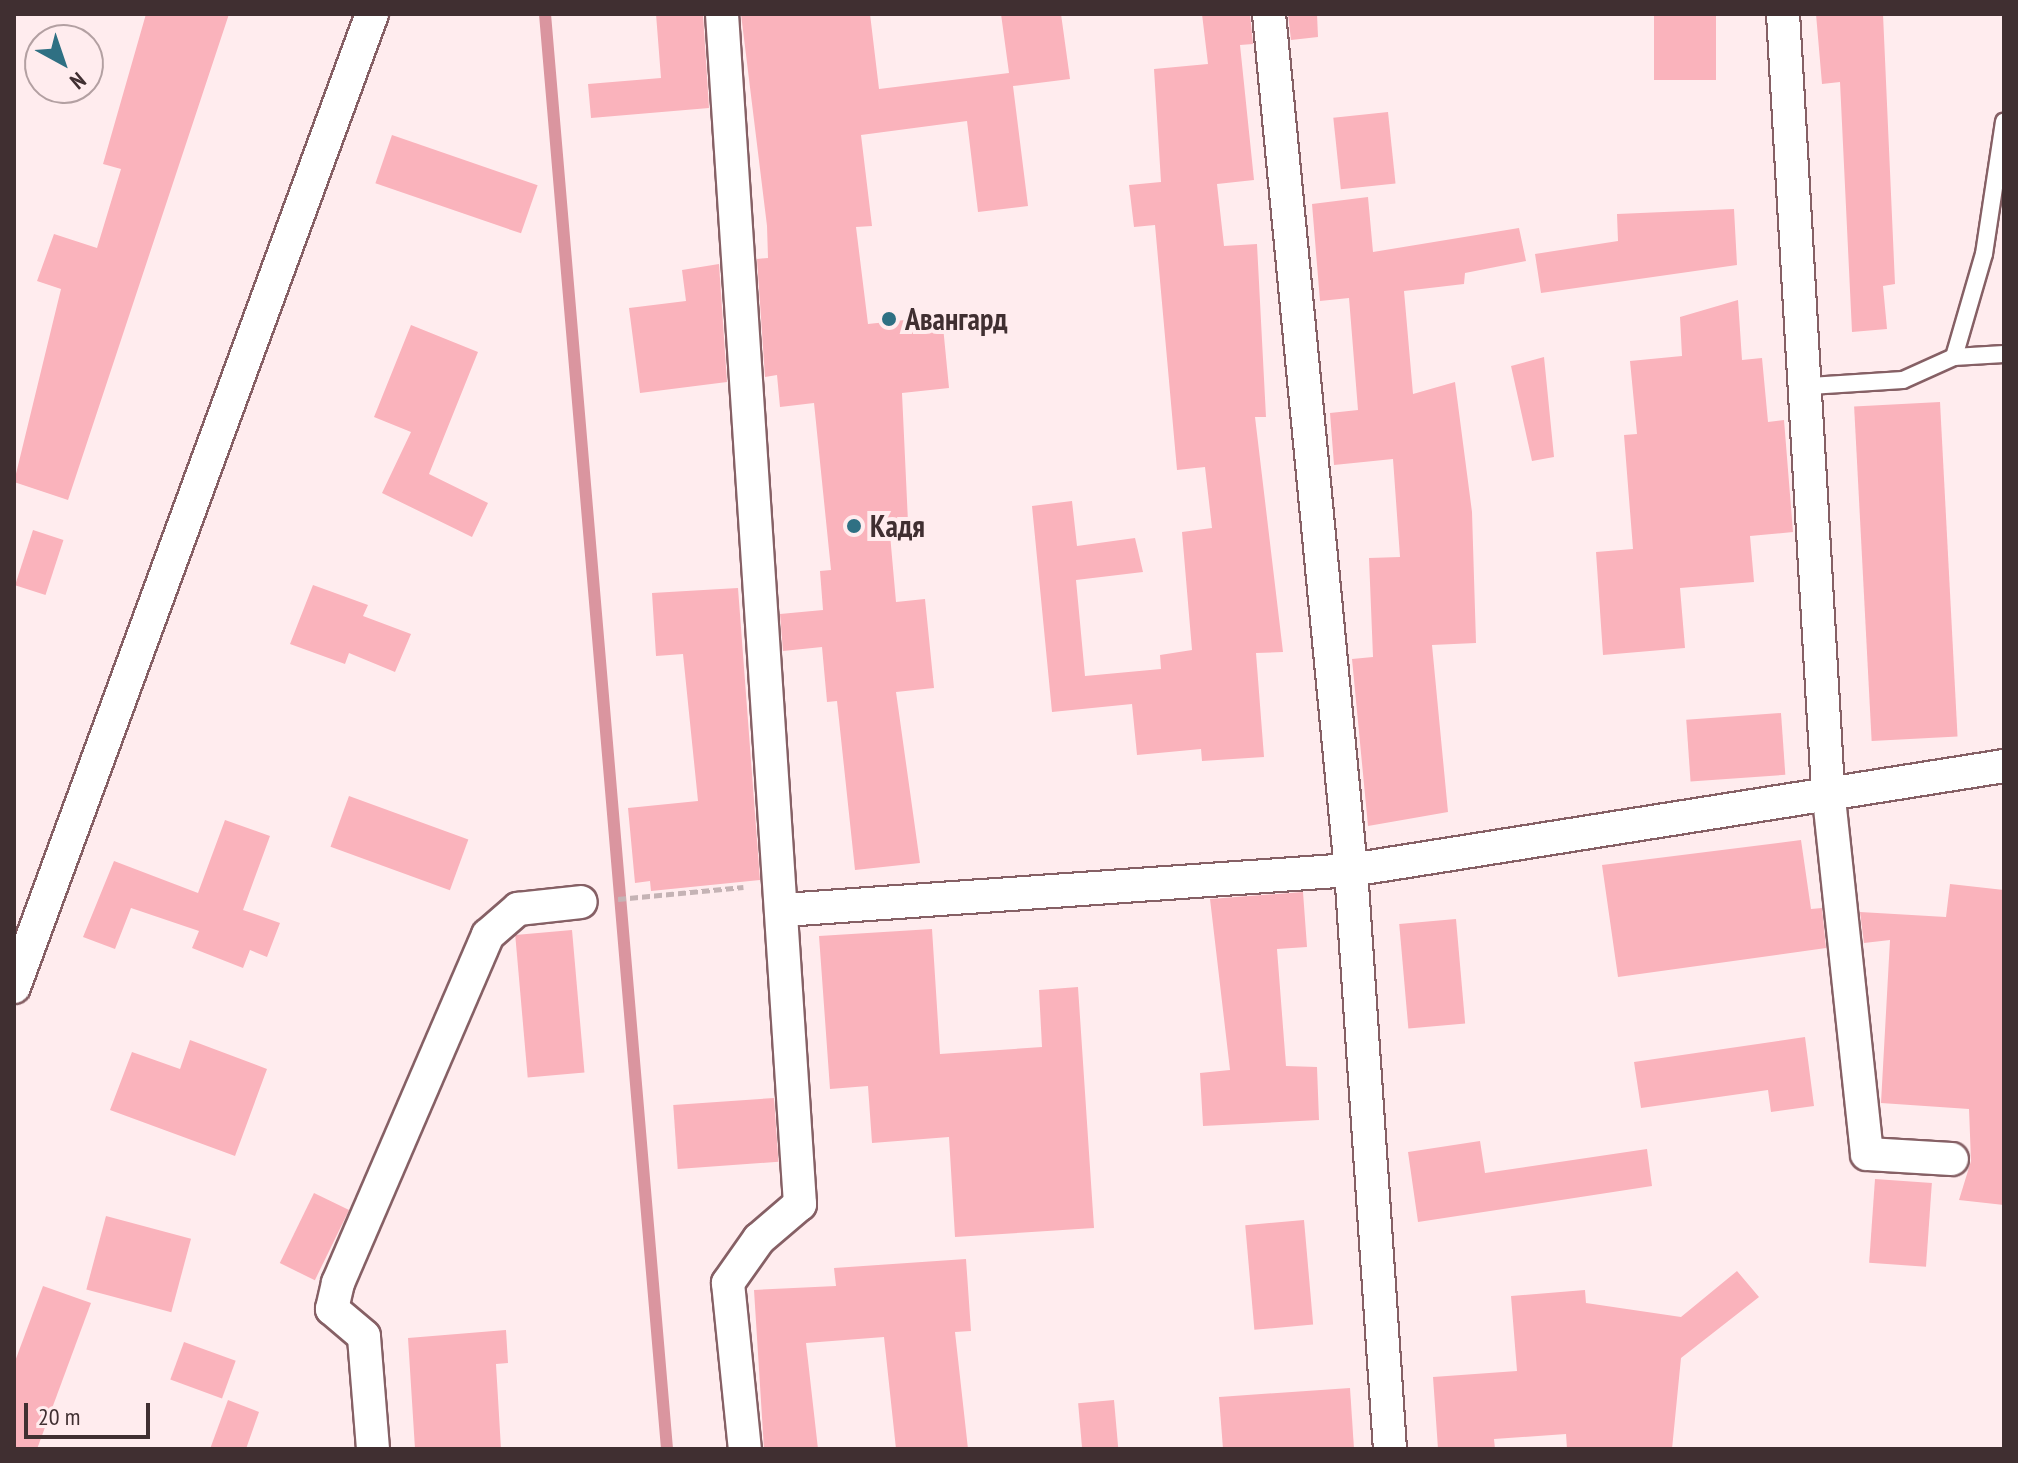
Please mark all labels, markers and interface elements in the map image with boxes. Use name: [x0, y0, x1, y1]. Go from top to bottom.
north arrow: [24, 24, 104, 104]
text: N: [65, 66, 92, 95]
place label: Авангард: [905, 301, 1008, 337]
marker: Авангард: [880, 310, 898, 328]
place label: Кадя: [870, 508, 925, 544]
marker: Кадя: [845, 517, 863, 535]
scale bar: [28, 1387, 154, 1437]
text: 20 m: [38, 1401, 80, 1432]

